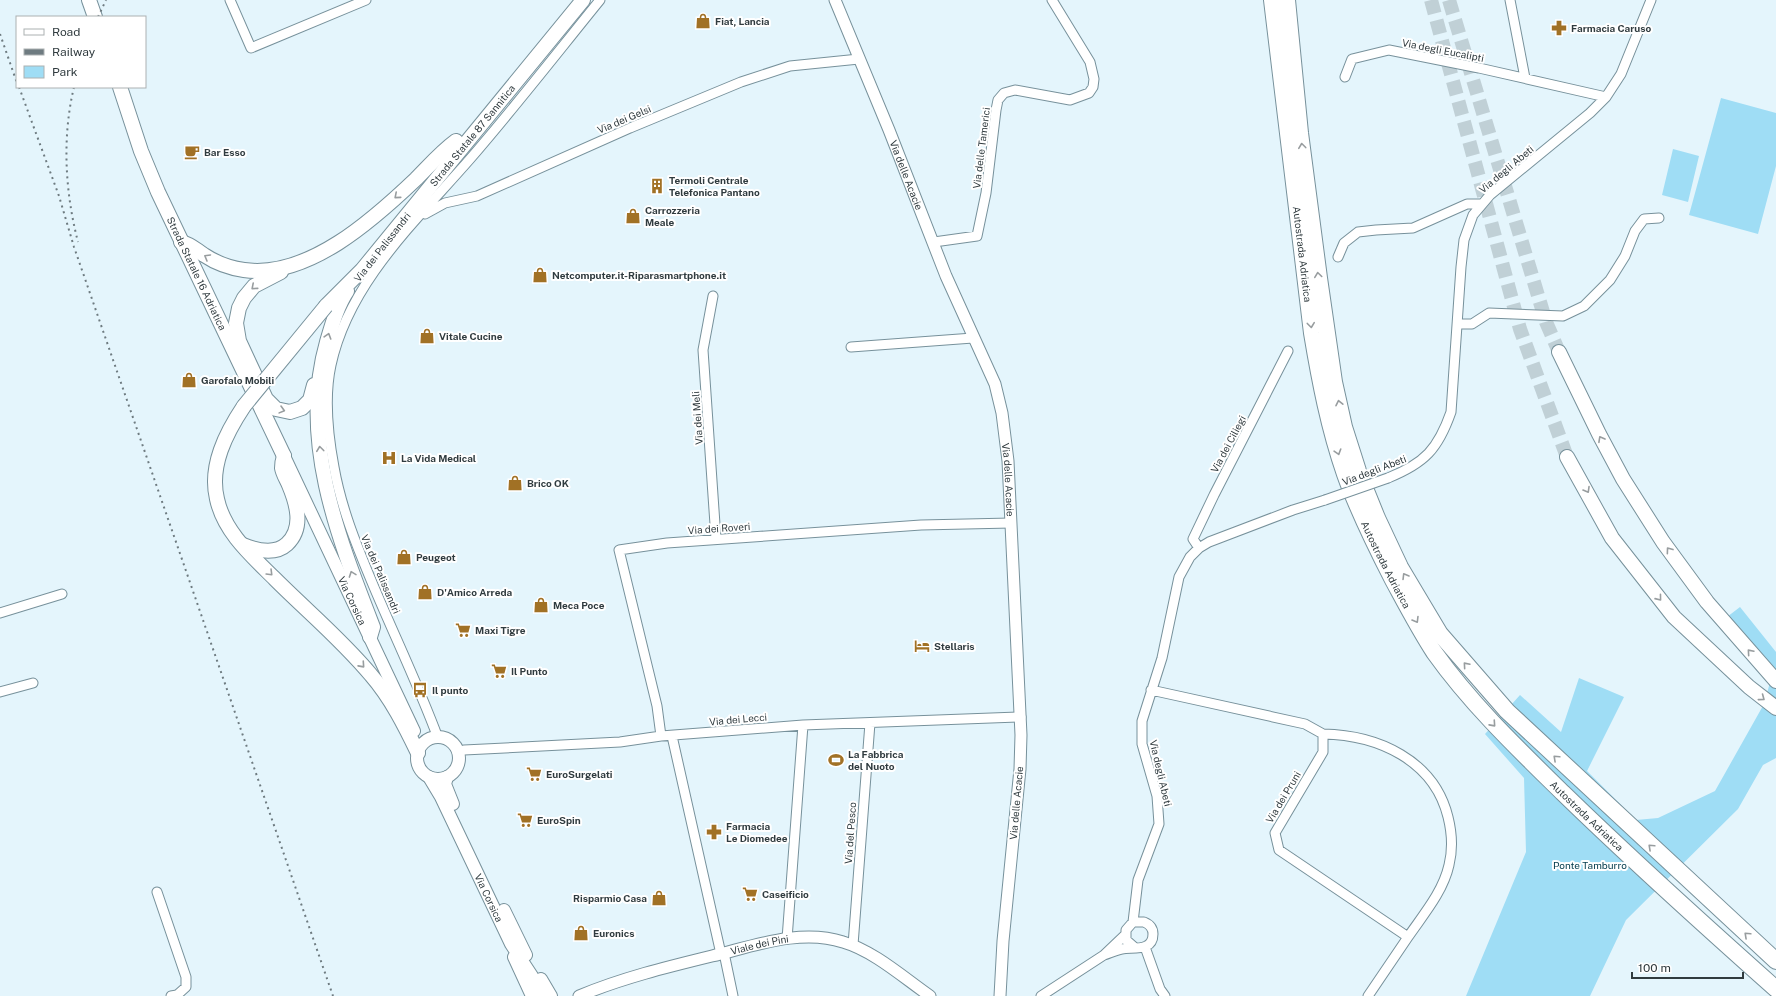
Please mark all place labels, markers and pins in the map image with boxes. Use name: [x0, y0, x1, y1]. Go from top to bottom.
shop icon: Fiat, Lancia: [694, 12, 712, 30]
place label: Fiat, Lancia: [715, 15, 770, 27]
pharmacy icon: Farmacia Caruso: [1550, 19, 1568, 37]
place label: Farmacia Caruso: [1571, 22, 1651, 34]
cafe icon: Bar Esso: [183, 143, 201, 161]
place label: Bar Esso: [204, 146, 246, 158]
place label: Termoli Centrale Telefonica Pantano: [669, 174, 760, 198]
building icon: Termoli Centrale Telefonica Pantano: [648, 177, 666, 195]
place label: Carrozzeria Meale: [645, 204, 700, 228]
shop icon: Carrozzeria Meale: [624, 207, 642, 225]
shop icon: Netcomputer.it-Riparasmartphone.it: [531, 266, 549, 284]
place label: Netcomputer.it-Riparasmartphone.it: [552, 269, 726, 281]
shop icon: Vitale Cucine: [418, 327, 436, 345]
place label: Vitale Cucine: [439, 330, 503, 342]
shop icon: Garofalo Mobili: [180, 371, 198, 389]
place label: Garofalo Mobili: [201, 374, 275, 386]
hospital icon: La Vida Medical: [380, 449, 398, 467]
place label: La Vida Medical: [401, 452, 476, 464]
shop icon: Brico OK: [506, 474, 524, 492]
place label: Brico OK: [527, 477, 569, 489]
shop icon: Peugeot: [395, 548, 413, 566]
place label: Peugeot: [416, 551, 456, 563]
shop icon: D'Amico Arreda: [416, 583, 434, 601]
place label: D'Amico Arreda: [437, 586, 512, 598]
shop icon: Meca Poce: [532, 596, 550, 614]
place label: Meca Poce: [553, 599, 605, 611]
supermarket icon: Maxi Tigre: [454, 621, 472, 639]
place label: Maxi Tigre: [475, 624, 526, 636]
hotel icon: Stellaris: [913, 637, 931, 655]
place label: Stellaris: [934, 640, 975, 652]
supermarket icon: Il Punto: [490, 662, 508, 680]
place label: Il Punto: [511, 665, 548, 677]
bus stop icon: Il punto: [411, 681, 429, 699]
place label: Il punto: [432, 684, 468, 696]
place label: La Fabbrica del Nuoto: [848, 748, 904, 772]
sports icon: La Fabbrica del Nuoto: [827, 751, 845, 769]
supermarket icon: EuroSurgelati: [525, 765, 543, 783]
place label: EuroSurgelati: [546, 768, 613, 780]
supermarket icon: EuroSpin: [516, 811, 534, 829]
place label: EuroSpin: [537, 814, 581, 826]
place label: Farmacia Le Diomedee: [726, 820, 788, 844]
pharmacy icon: Farmacia Le Diomedee: [705, 823, 723, 841]
supermarket icon: Caseificio: [741, 885, 759, 903]
place label: Caseificio: [762, 888, 809, 900]
shop icon: Risparmio Casa: [650, 889, 668, 907]
place label: Risparmio Casa: [573, 892, 647, 904]
shop icon: Euronics: [572, 924, 590, 942]
place label: Euronics: [593, 927, 634, 939]

